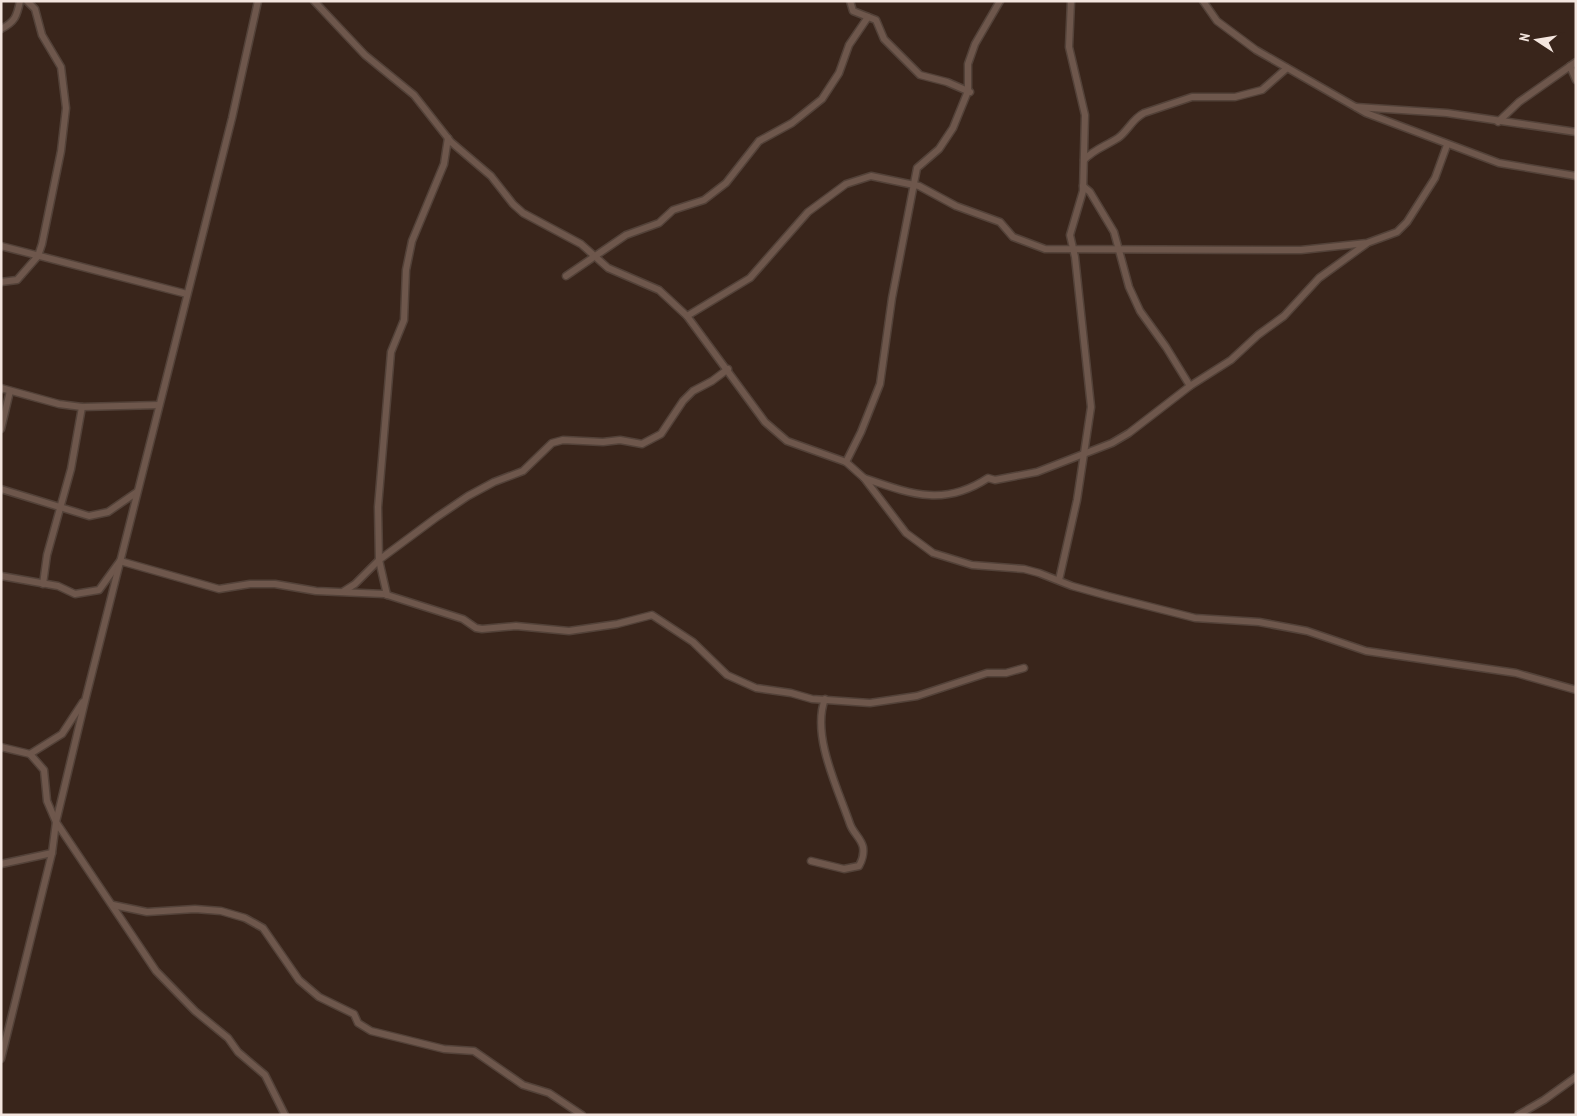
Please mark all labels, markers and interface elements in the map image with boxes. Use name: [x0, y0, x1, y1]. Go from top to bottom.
north arrow: [1512, 15, 1562, 65]
text: N: [1515, 32, 1534, 43]

